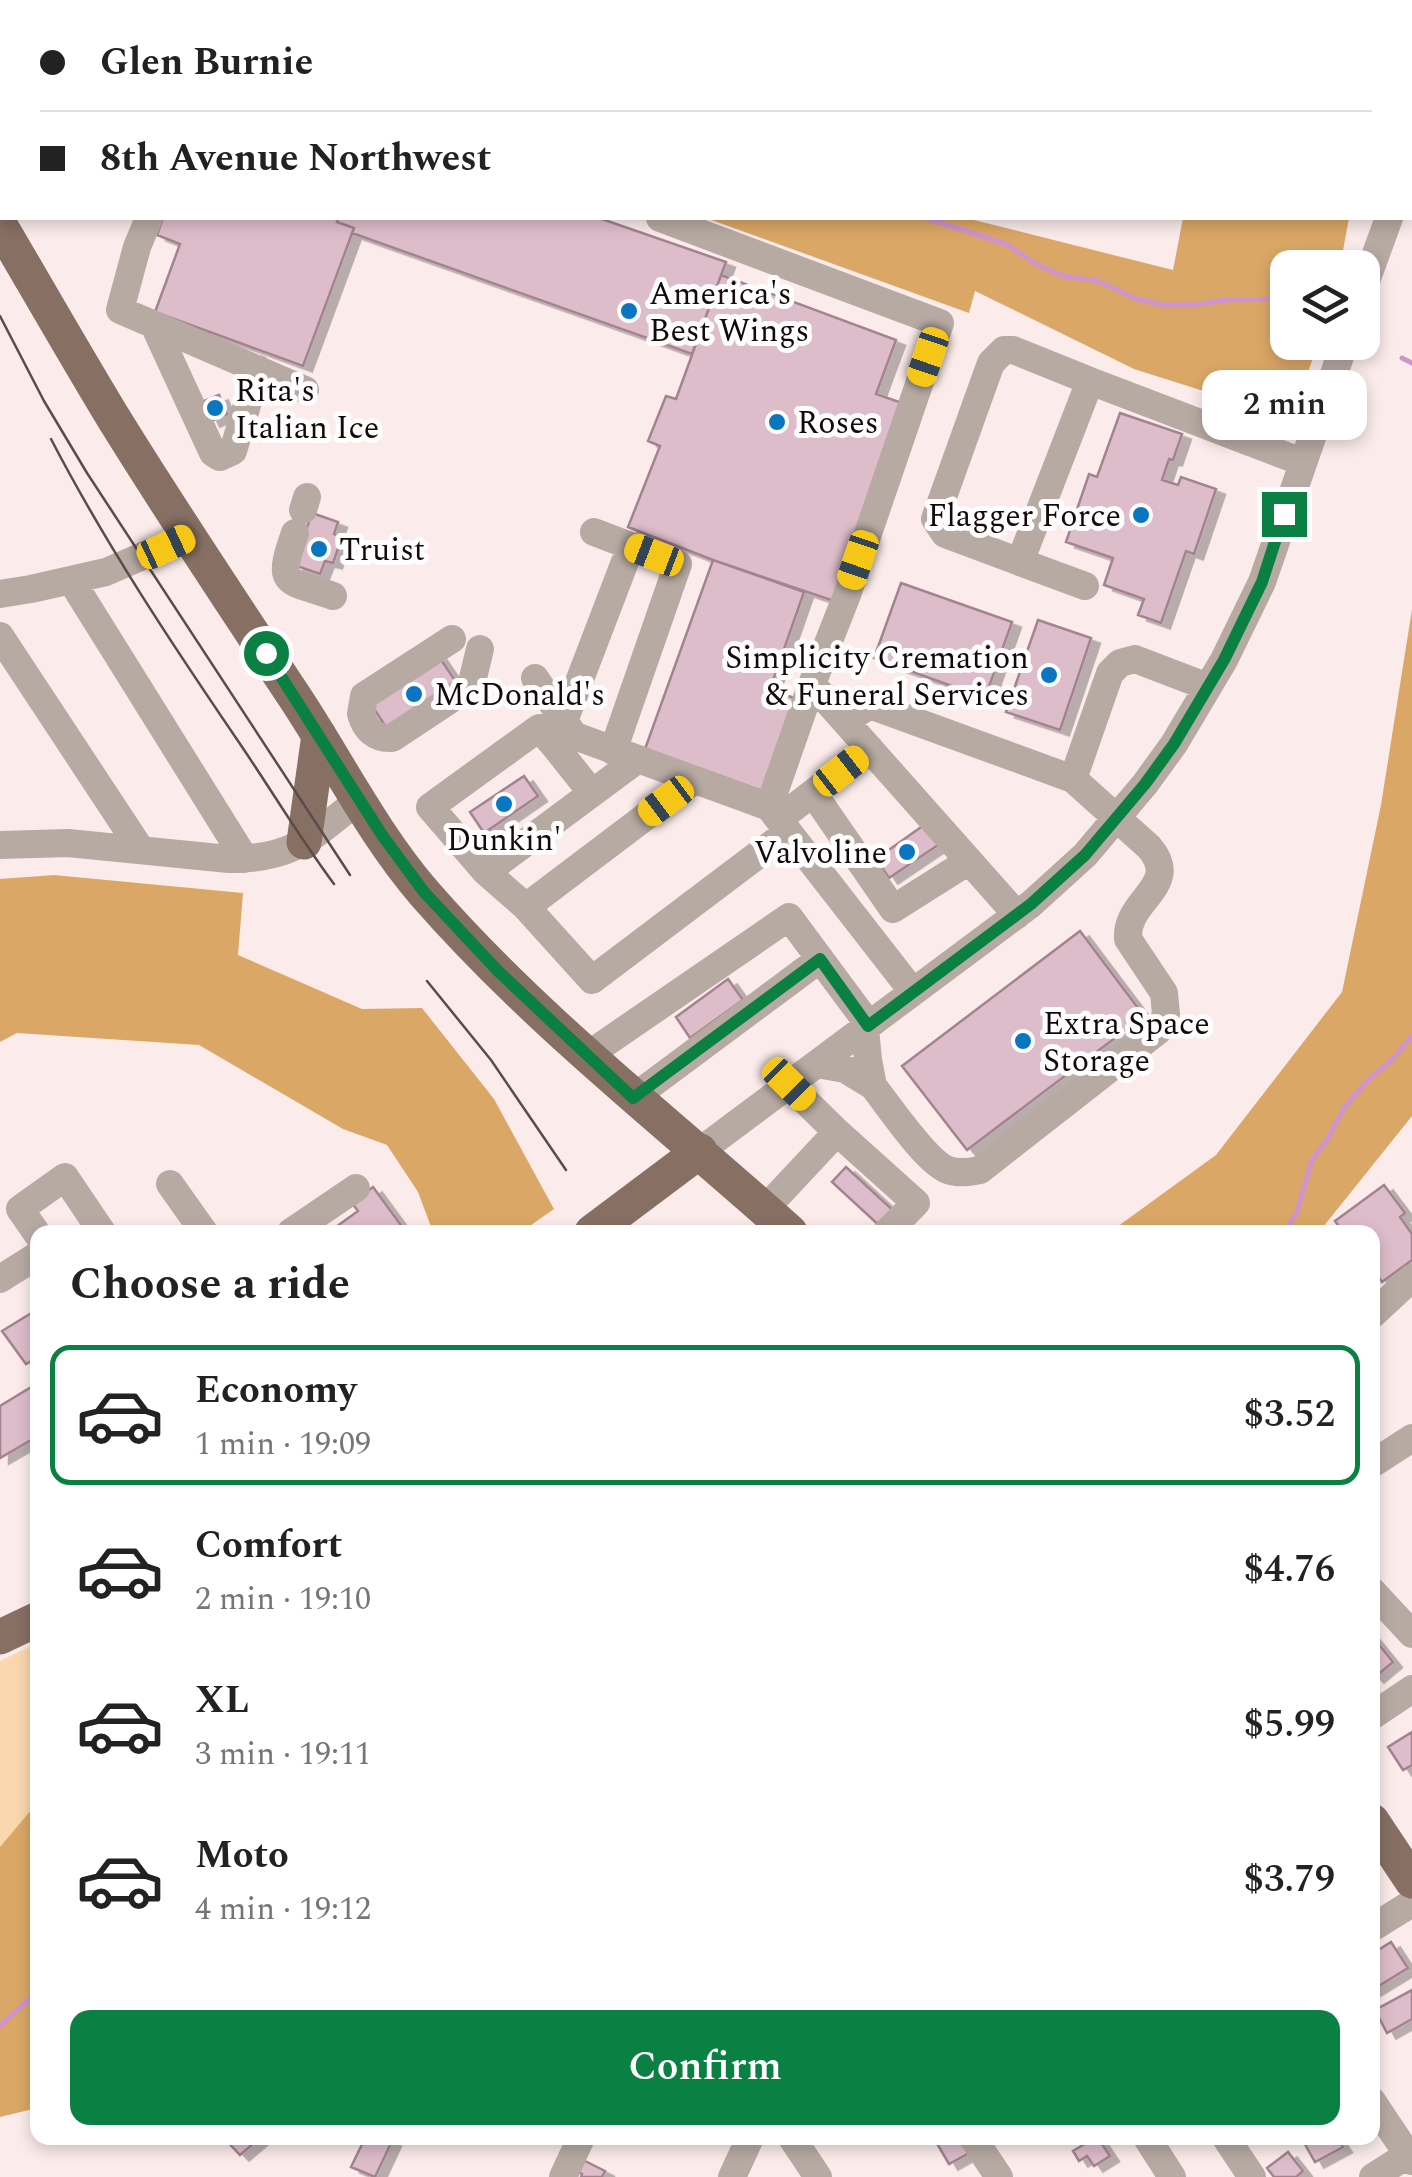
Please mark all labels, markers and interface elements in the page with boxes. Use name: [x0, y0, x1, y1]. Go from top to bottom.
text: Glen Burnie: [100, 34, 313, 92]
text: 8th Avenue Northwest: [100, 130, 491, 188]
map controls: [1270, 250, 1380, 360]
button: layers: [1270, 250, 1380, 360]
place label: America's Best Wings: [649, 270, 809, 356]
marker: America's Best Wings: [618, 300, 640, 322]
car: [904, 324, 952, 390]
place label: Rita's Italian Ice: [235, 367, 379, 453]
callout: 2 min: [1202, 369, 1366, 439]
text: 2 min: [1243, 380, 1326, 429]
marker: Rita's Italian Ice: [204, 397, 226, 419]
place label: Roses: [797, 399, 879, 448]
marker: Roses: [766, 411, 788, 433]
place label: Flagger Force: [927, 492, 1121, 541]
route end: [1262, 492, 1307, 537]
marker: Flagger Force: [1130, 504, 1152, 526]
car: [132, 521, 200, 573]
place label: Truist: [339, 526, 425, 575]
car: [834, 527, 882, 593]
car: [621, 530, 687, 580]
marker: Truist: [308, 538, 330, 560]
route start: [244, 631, 289, 676]
place label: Simplicity Cremation & Funeral Services: [725, 634, 1029, 720]
marker: Simplicity Cremation & Funeral Services: [1038, 664, 1060, 686]
place label: McDonald's: [434, 671, 605, 720]
marker: McDonald's: [403, 683, 425, 705]
car: [808, 741, 874, 801]
car: [633, 771, 699, 831]
marker: Dunkin': [493, 793, 515, 815]
place label: Dunkin': [446, 816, 562, 865]
place label: Valvoline: [754, 829, 887, 878]
marker: Valvoline: [896, 841, 918, 863]
place label: Extra Space Storage: [1043, 1000, 1210, 1086]
marker: Extra Space Storage: [1012, 1030, 1034, 1052]
car: [757, 1052, 821, 1116]
text: Choose a ride: [70, 1250, 350, 1319]
text: Economy: [195, 1362, 356, 1420]
icon: car: [75, 1370, 165, 1460]
text: $3.52: [1244, 1386, 1335, 1444]
text: 1 min · 19:09: [195, 1420, 371, 1469]
text: Comfort: [195, 1517, 342, 1575]
icon: car: [75, 1525, 165, 1615]
text: $4.76: [1244, 1541, 1335, 1599]
text: 2 min · 19:10: [195, 1575, 371, 1624]
text: XL: [195, 1672, 249, 1730]
icon: car: [75, 1680, 165, 1770]
text: $5.99: [1244, 1696, 1335, 1754]
text: 3 min · 19:11: [195, 1730, 371, 1779]
text: Moto: [195, 1827, 289, 1885]
icon: car: [75, 1835, 165, 1925]
text: $3.79: [1244, 1851, 1335, 1909]
text: 4 min · 19:12: [195, 1885, 371, 1934]
button: Confirm: [70, 2010, 1340, 2125]

